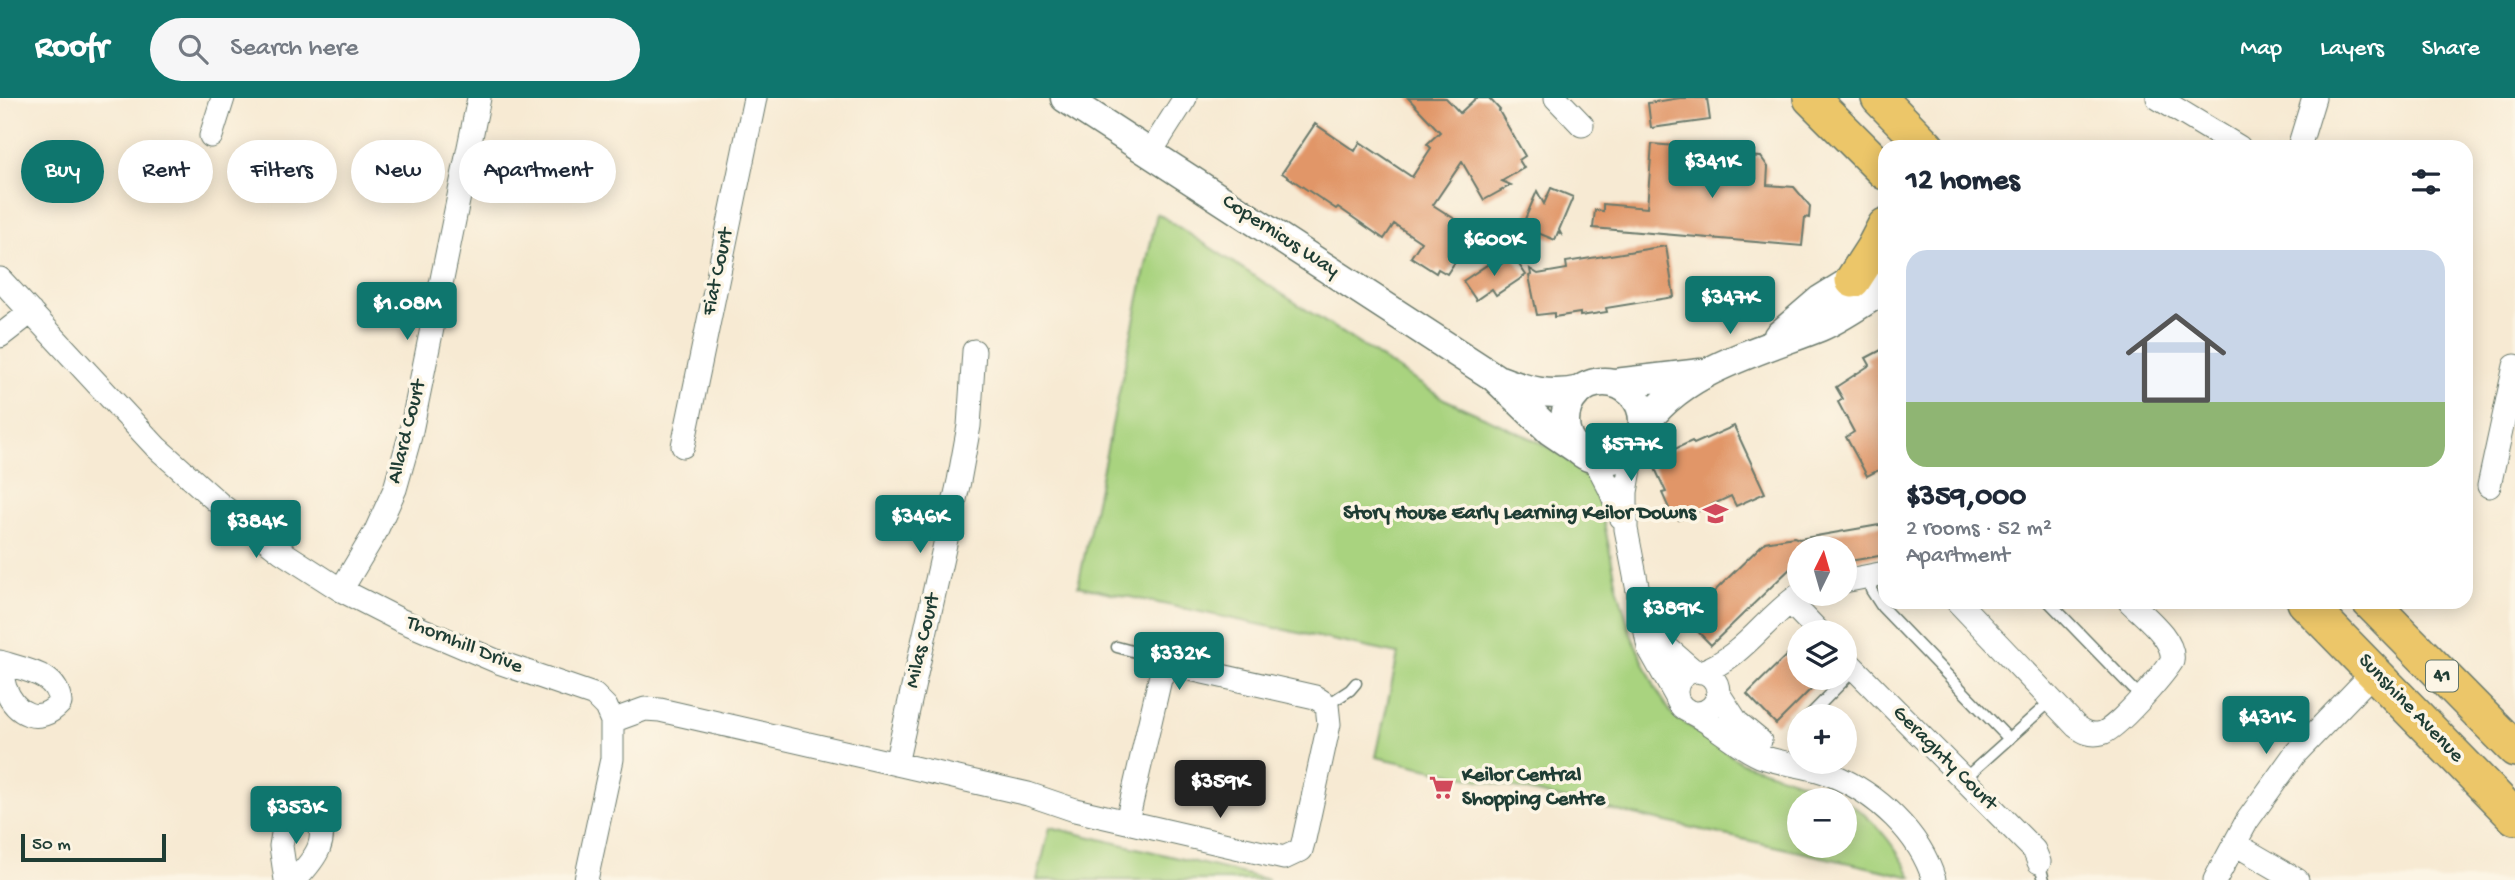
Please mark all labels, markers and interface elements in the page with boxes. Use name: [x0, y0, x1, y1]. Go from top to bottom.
search box: [150, 18, 640, 81]
text: Roofr: [35, 30, 108, 68]
icon: search: [174, 30, 212, 68]
text: Search here: [230, 34, 358, 65]
text: Map: [2240, 35, 2282, 64]
text: Layers: [2320, 35, 2384, 64]
text: Share: [2422, 35, 2480, 64]
chip: Buy: [21, 140, 104, 203]
chip: Rent: [118, 140, 213, 203]
chip: Filters: [227, 140, 337, 203]
chip: New: [351, 140, 445, 203]
chip: Apartment: [459, 140, 616, 203]
pin: $341K: [1663, 140, 1761, 200]
text: $341K: [1684, 149, 1740, 176]
icon: filters: [2407, 163, 2445, 201]
text: 12 homes: [1906, 165, 2019, 200]
street label: Copernicus Way: [1217, 190, 1343, 284]
pin: $600K: [1445, 218, 1543, 278]
street label: Fiat Court: [697, 224, 741, 319]
text: $600K: [1464, 227, 1524, 254]
pin: $347K: [1681, 276, 1779, 336]
pin: $1.08M: [350, 282, 464, 342]
text: $347K: [1701, 285, 1759, 312]
text: $1.08M: [373, 291, 441, 318]
icon: home: [2113, 295, 2239, 421]
street label: Allard Court: [383, 375, 434, 487]
pin: $577K: [1582, 424, 1680, 483]
text: $577K: [1601, 432, 1661, 459]
text: $359,000: [1906, 481, 2026, 516]
pin: $346K: [871, 496, 969, 555]
pin: $384K: [207, 500, 305, 560]
school or university icon: Story House Early Learning Keilor Downs: [1702, 500, 1730, 528]
place label: Story House Early Learning Keilor Downs: [1343, 502, 1697, 527]
text: $346K: [891, 504, 949, 531]
text: $384K: [227, 509, 285, 536]
text: 2 rooms · 52 m²: [1906, 516, 2052, 543]
north arrow: [1787, 536, 1857, 606]
map controls: [1787, 536, 1857, 858]
text: Apartment: [1906, 543, 2010, 570]
pin: $389K: [1623, 588, 1721, 647]
street label: Milas Court: [901, 589, 948, 691]
text: $389K: [1642, 596, 1702, 623]
street label: Thornhill Drive: [401, 611, 527, 681]
button: layers: [1787, 620, 1857, 690]
pin: $332K: [1130, 632, 1228, 692]
text: $332K: [1150, 641, 1208, 668]
street label: Sunshine Avenue: [2352, 649, 2469, 770]
road number: 41: [2426, 660, 2458, 692]
pin: $431K: [2217, 696, 2315, 756]
street label: Geraghty Court: [1886, 701, 2003, 818]
button: +: [1787, 704, 1857, 774]
text: $431K: [2238, 705, 2294, 732]
pin: $359K: [1171, 760, 1269, 820]
place label: Keilor Central Shopping Centre: [1461, 764, 1606, 813]
text: $359K: [1191, 769, 1249, 796]
supermarket icon: Keilor Central Shopping Centre: [1428, 774, 1456, 802]
pin: $353K: [247, 786, 345, 846]
button: −: [1787, 788, 1857, 858]
text: $353K: [267, 795, 325, 822]
scale bar: [21, 831, 166, 863]
text: 50 m: [32, 834, 71, 857]

